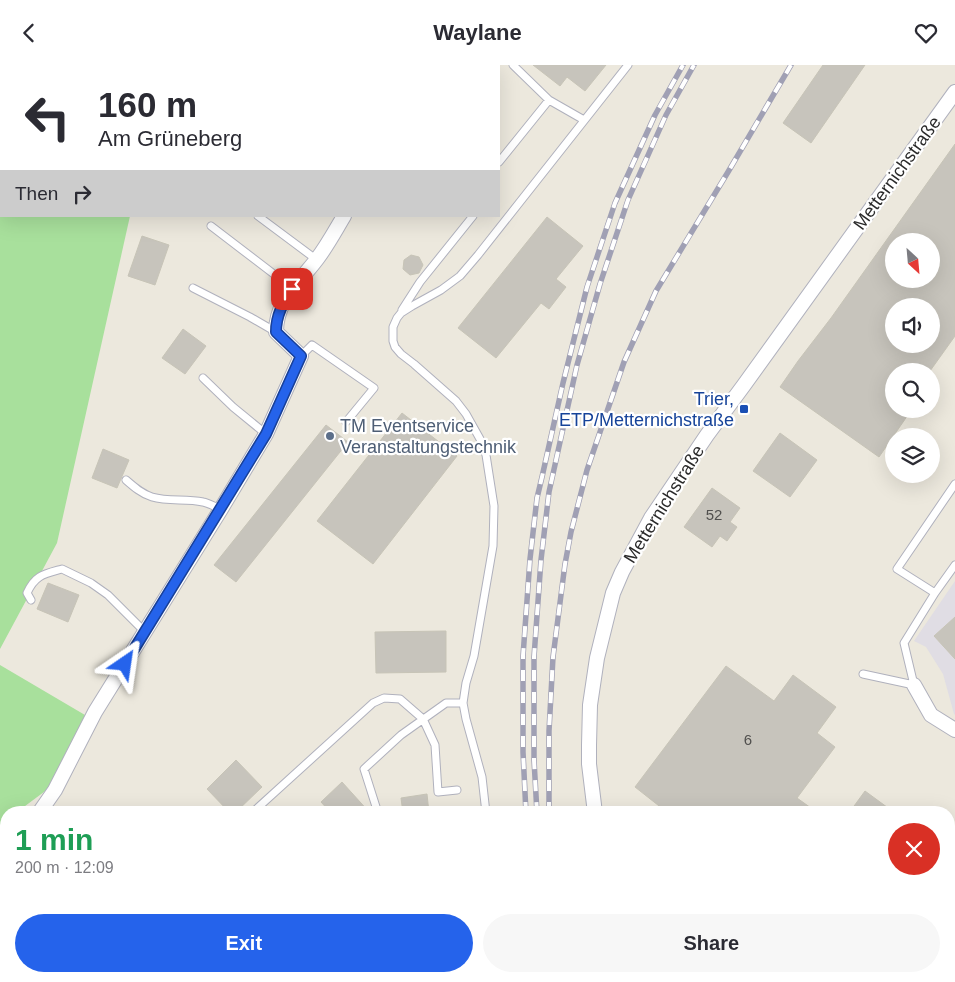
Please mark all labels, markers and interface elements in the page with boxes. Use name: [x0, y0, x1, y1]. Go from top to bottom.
icon: back: [15, 19, 43, 47]
icon: heart: [912, 19, 940, 47]
text: Waylane: [433, 20, 522, 45]
icon: left: [15, 85, 80, 150]
text: 160 m: [98, 85, 197, 124]
street label: Metternichstraße: [849, 112, 945, 234]
text: Am Grüneberg: [98, 126, 242, 151]
icon: right: [68, 180, 96, 208]
text: Then: [15, 183, 58, 204]
north arrow: [885, 233, 940, 287]
map controls: [885, 233, 940, 483]
pin: [271, 268, 313, 310]
icon: arrive: [278, 275, 306, 303]
button: sound: [885, 298, 940, 353]
button: search: [885, 363, 940, 418]
place label: Trier, ETP/Metternichstraße: [559, 389, 734, 430]
marker: Trier, ETP/Metternichstraße: [738, 403, 750, 415]
place label: TM Eventservice Veranstaltungstechnik: [340, 416, 517, 457]
button: layers: [885, 428, 940, 483]
marker: TM Eventservice Veranstaltungstechnik: [324, 430, 336, 442]
street label: Metternichstraße: [620, 441, 708, 567]
house number: 52: [706, 506, 722, 523]
position arrow: [98, 637, 150, 689]
house number: 6: [744, 731, 752, 748]
text: 1 min: [15, 823, 93, 856]
button: close: [888, 823, 940, 875]
text: 200 m · 12:09: [15, 859, 114, 876]
button: Exit: [15, 914, 473, 972]
button: Share: [483, 914, 940, 972]

